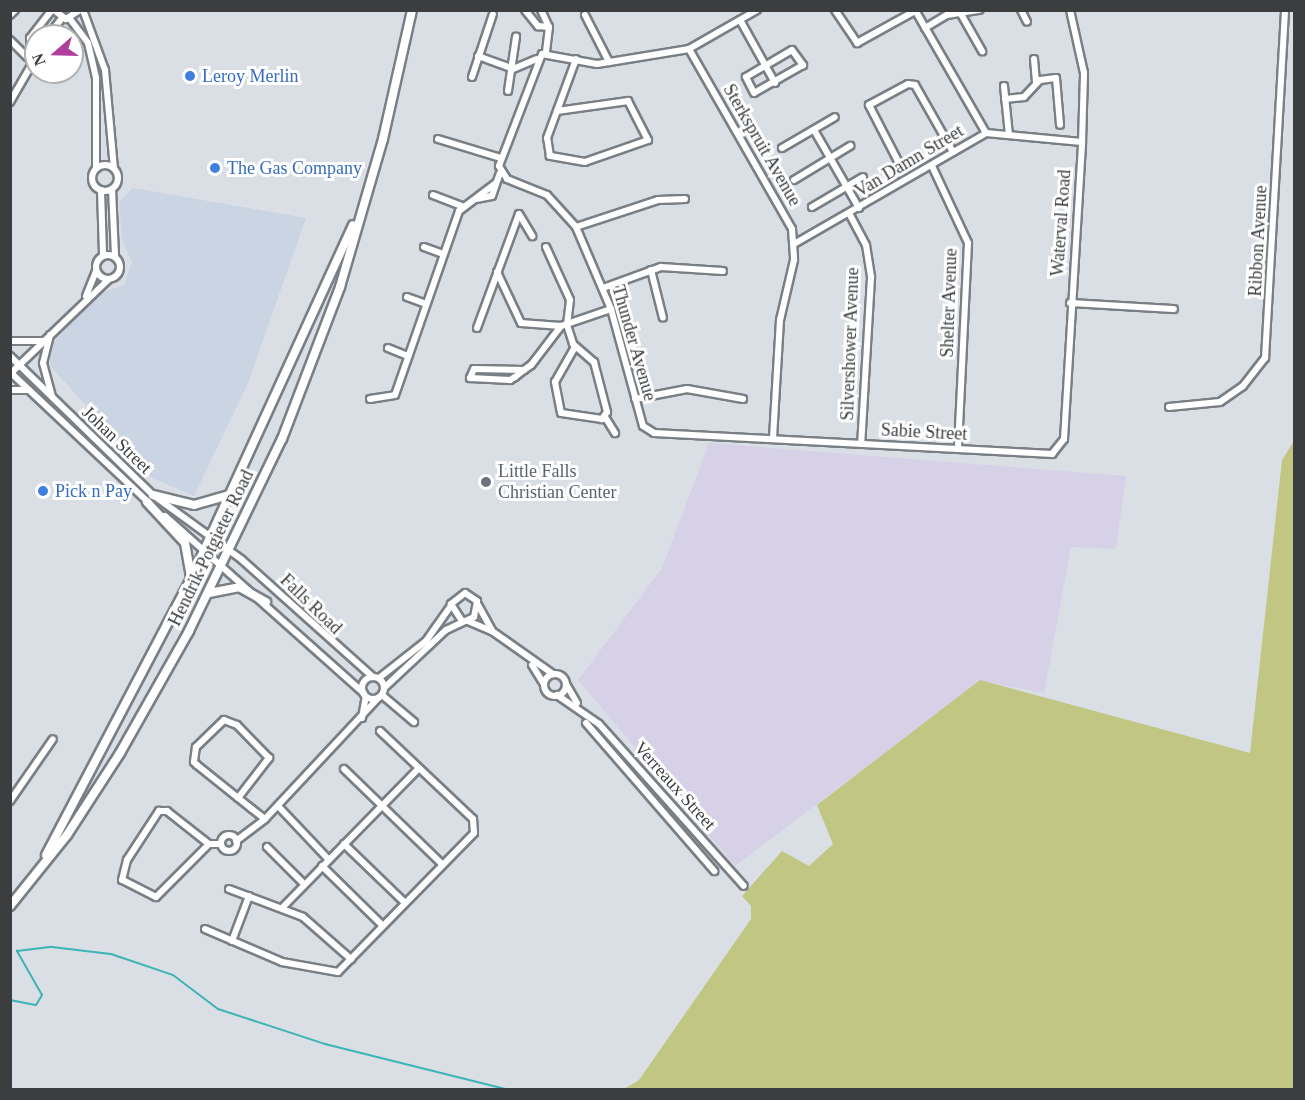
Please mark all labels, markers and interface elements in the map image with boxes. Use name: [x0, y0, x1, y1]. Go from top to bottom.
north arrow: [24, 24, 84, 84]
text: N: [29, 51, 48, 68]
place label: Leroy Merlin: [202, 65, 298, 87]
marker: Leroy Merlin: [183, 69, 197, 83]
street label: Sterkspruit Avenue: [718, 80, 806, 210]
street label: Van Damn Street: [851, 120, 967, 202]
place label: The Gas Company: [227, 157, 362, 179]
marker: The Gas Company: [208, 161, 222, 175]
street label: Waterval Road: [1046, 169, 1076, 277]
street label: Ribbon Avenue: [1244, 184, 1272, 298]
street label: Shelter Avenue: [936, 248, 962, 358]
street label: Silvershower Avenue: [837, 267, 863, 421]
street label: Thunder Avenue: [607, 282, 661, 404]
street label: Johan Street: [78, 401, 156, 479]
street label: Sabie Street: [880, 419, 968, 445]
place label: Little Falls Christian Center: [498, 461, 616, 504]
street label: Hendrik Potgieter Road: [164, 466, 258, 630]
marker: Little Falls Christian Center: [479, 475, 493, 489]
place label: Pick n Pay: [55, 480, 132, 502]
marker: Pick n Pay: [36, 484, 50, 498]
street label: Falls Road: [276, 569, 346, 639]
street label: Verreaux Street: [630, 737, 720, 835]

